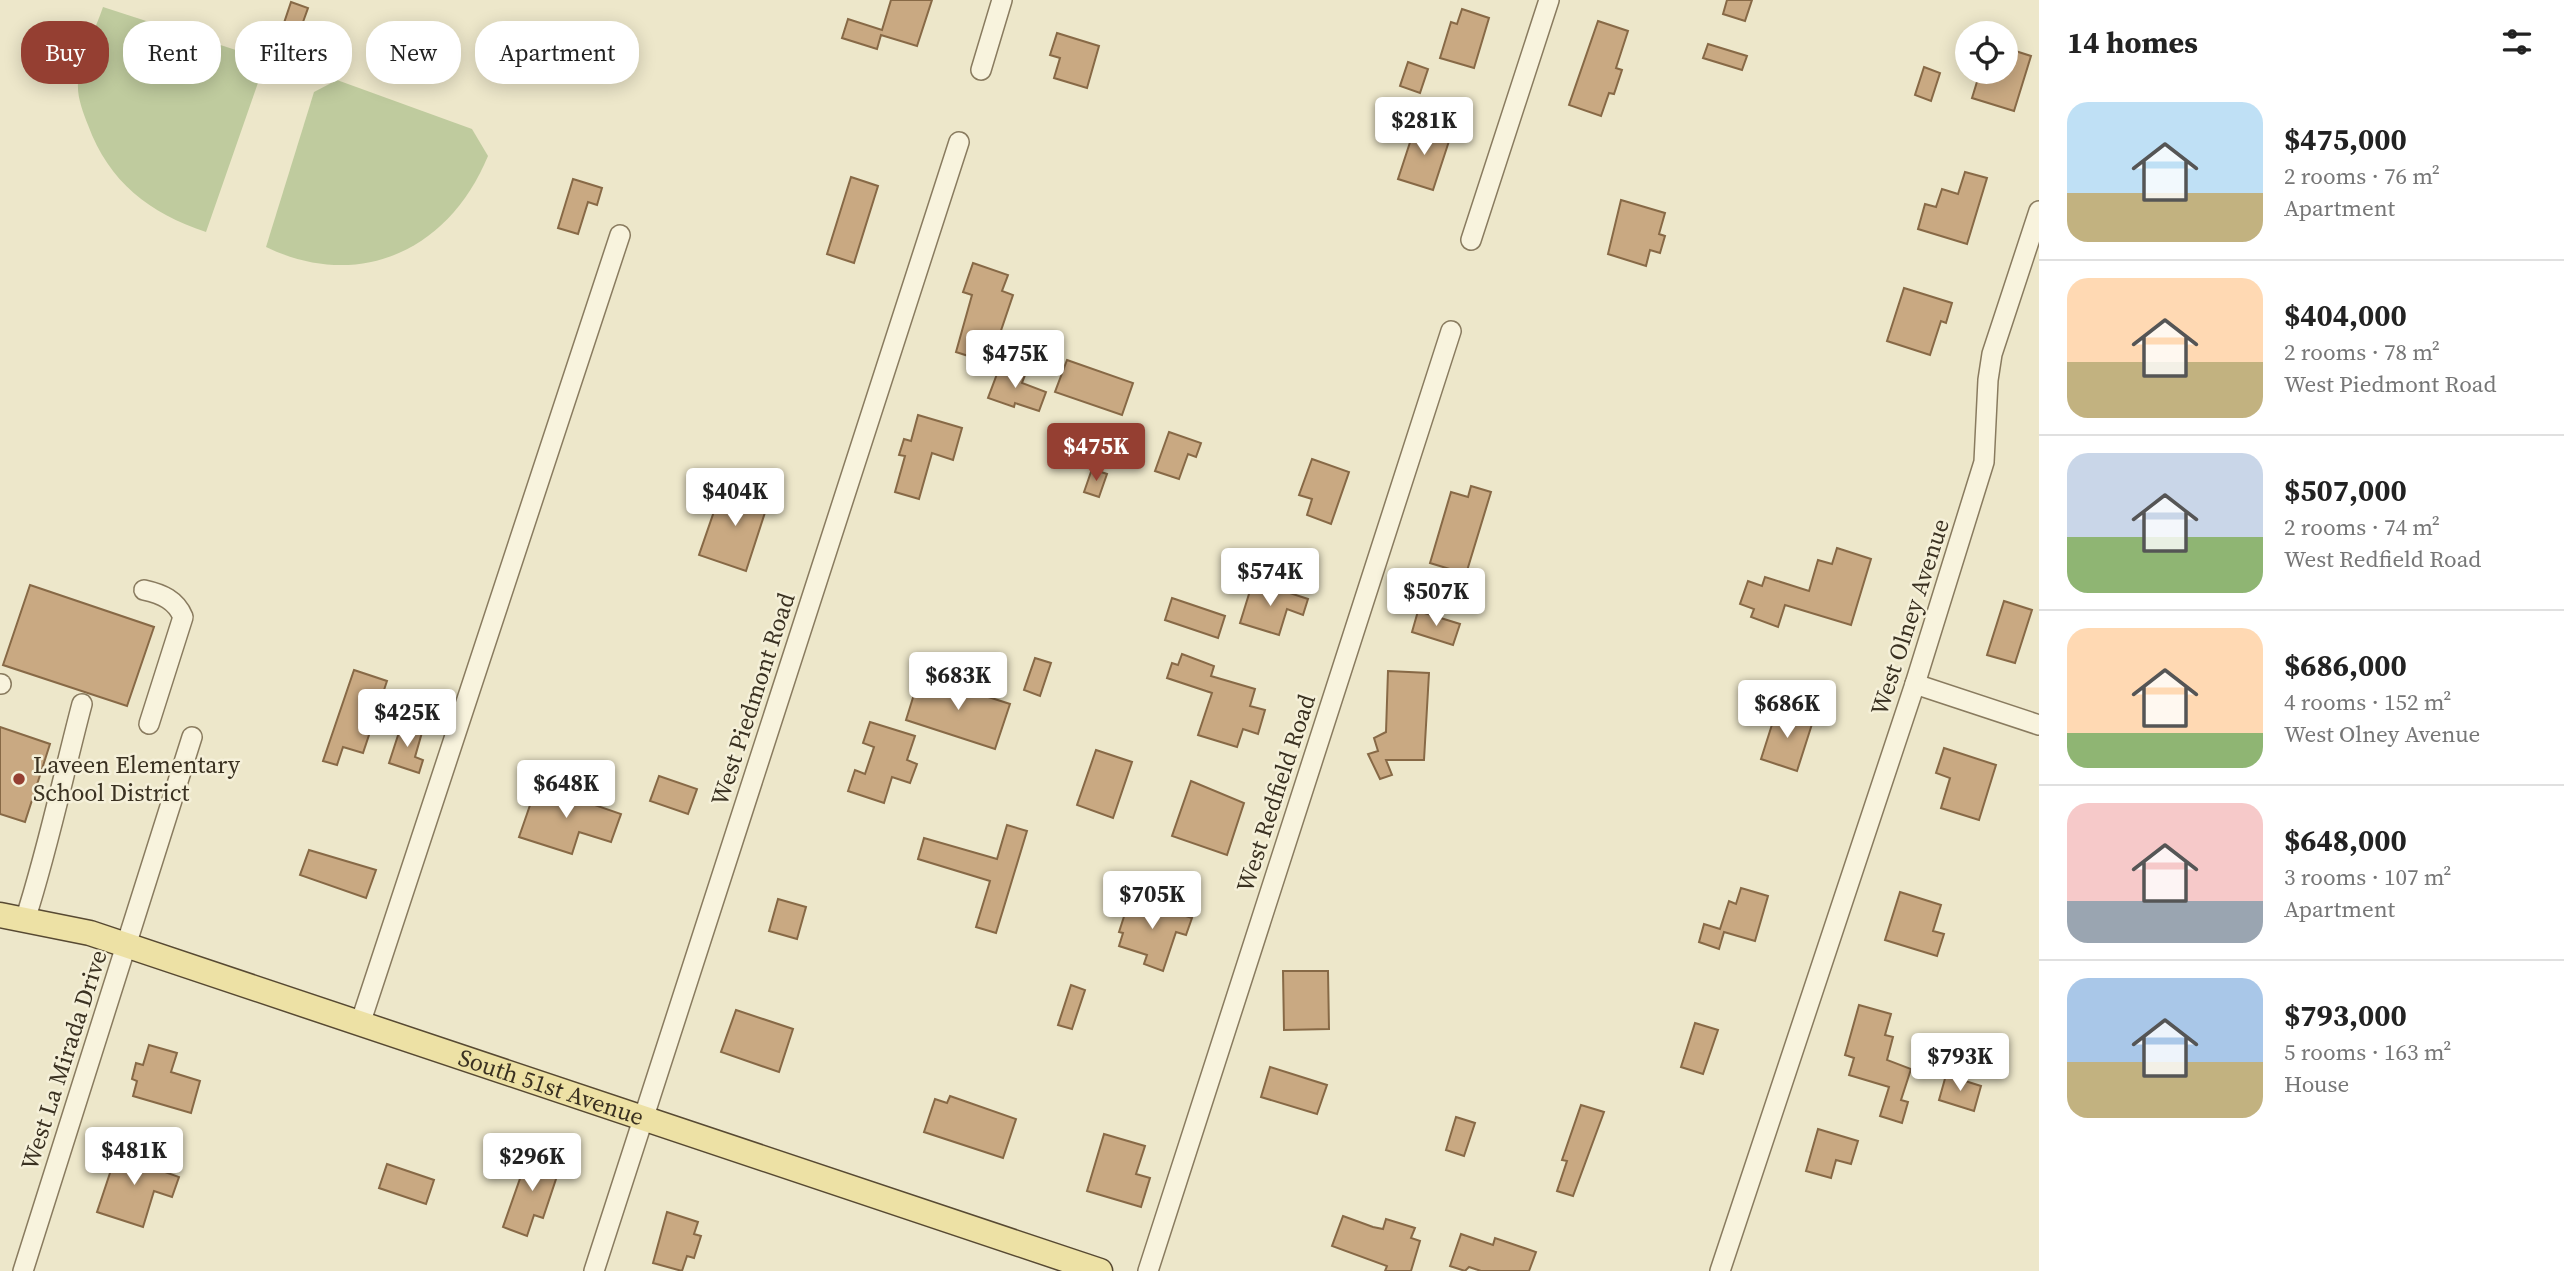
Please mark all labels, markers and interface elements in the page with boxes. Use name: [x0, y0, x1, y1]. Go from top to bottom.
chip: Buy: [21, 21, 109, 84]
chip: Rent: [123, 21, 221, 84]
chip: Filters: [235, 21, 352, 84]
chip: New: [366, 21, 461, 84]
chip: Apartment: [475, 21, 639, 84]
map controls: [1955, 21, 2018, 84]
button: locate: [1955, 21, 2018, 84]
text: 14 homes: [2067, 22, 2198, 63]
icon: filters: [2498, 23, 2536, 61]
pin: $281K: [1375, 97, 1473, 157]
text: $281K: [1391, 104, 1457, 136]
text: $475,000: [2284, 119, 2407, 160]
icon: home: [2123, 130, 2207, 214]
text: 2 rooms · 76 m²: [2284, 160, 2440, 192]
text: Apartment: [2284, 192, 2395, 224]
text: $404,000: [2284, 295, 2407, 336]
icon: home: [2123, 306, 2207, 390]
pin: $475K: [966, 330, 1064, 390]
text: 2 rooms · 78 m²: [2284, 336, 2440, 368]
text: $475K: [982, 337, 1048, 369]
text: West Piedmont Road: [2284, 368, 2497, 400]
pin: $475K: [1047, 424, 1145, 483]
text: $475K: [1063, 430, 1129, 462]
pin: $404K: [686, 468, 784, 528]
text: $507,000: [2284, 470, 2407, 511]
text: $404K: [702, 475, 768, 507]
icon: home: [2123, 481, 2207, 565]
text: 2 rooms · 74 m²: [2284, 511, 2440, 543]
street label: West Olney Avenue: [1862, 514, 1957, 719]
text: West Redfield Road: [2284, 543, 2481, 575]
pin: $574K: [1221, 548, 1319, 608]
text: $574K: [1237, 555, 1303, 587]
pin: $507K: [1387, 568, 1485, 628]
text: $507K: [1403, 575, 1469, 607]
street label: West Piedmont Road: [703, 588, 803, 809]
text: $686,000: [2284, 645, 2407, 686]
pin: $683K: [909, 652, 1007, 712]
icon: home: [2123, 656, 2207, 740]
text: $683K: [925, 659, 991, 691]
pin: $686K: [1738, 680, 1836, 740]
text: 4 rooms · 152 m²: [2284, 686, 2451, 718]
text: $686K: [1754, 687, 1820, 719]
street label: West Redfield Road: [1228, 689, 1323, 896]
pin: $425K: [358, 690, 456, 749]
text: $425K: [374, 696, 440, 728]
text: West Olney Avenue: [2284, 718, 2480, 750]
place label: Laveen Elementary School District: [33, 748, 241, 809]
pin: $648K: [517, 760, 615, 820]
text: $648K: [533, 767, 599, 799]
marker: Laveen Elementary School District: [11, 771, 27, 787]
text: $648,000: [2284, 820, 2407, 861]
icon: home: [2123, 831, 2207, 915]
text: 3 rooms · 107 m²: [2284, 861, 2451, 893]
pin: $705K: [1103, 872, 1201, 931]
text: $705K: [1119, 878, 1185, 910]
text: Apartment: [2284, 893, 2395, 925]
street label: West La Mirada Drive: [12, 946, 115, 1174]
text: $793,000: [2284, 995, 2407, 1036]
icon: home: [2123, 1006, 2207, 1090]
pin: $793K: [1911, 1034, 2009, 1093]
text: 5 rooms · 163 m²: [2284, 1036, 2451, 1068]
street label: South 51st Avenue: [454, 1040, 648, 1133]
text: $793K: [1927, 1040, 1993, 1072]
text: House: [2284, 1068, 2349, 1100]
pin: $481K: [85, 1128, 183, 1187]
text: $481K: [101, 1134, 167, 1166]
pin: $296K: [483, 1134, 581, 1193]
text: $296K: [499, 1140, 565, 1172]

